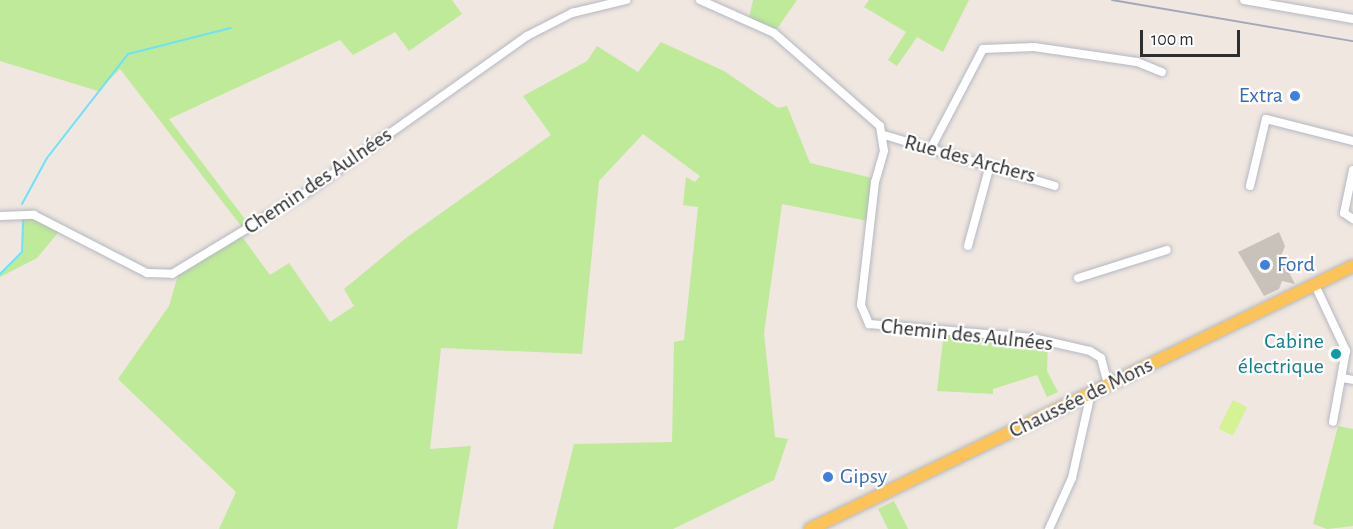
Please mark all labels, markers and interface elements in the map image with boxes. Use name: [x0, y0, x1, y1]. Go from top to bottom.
scale bar: [1143, 18, 1244, 56]
text: 100 m: [1151, 31, 1194, 49]
place label: Extra: [1239, 83, 1283, 109]
marker: Extra: [1288, 89, 1302, 103]
street label: Chemin des Aulnées: [239, 122, 397, 240]
street label: Rue des Archers: [901, 129, 1039, 189]
place label: Ford: [1277, 252, 1315, 278]
marker: Ford: [1258, 258, 1272, 272]
street label: Chemin des Aulnées: [880, 313, 1054, 357]
place label: Cabine électrique: [1238, 328, 1324, 380]
marker: Cabine électrique: [1329, 347, 1343, 361]
street label: Chaussée de Mons: [1005, 352, 1157, 444]
place label: Gipsy: [840, 464, 887, 490]
marker: Gipsy: [821, 470, 835, 484]

